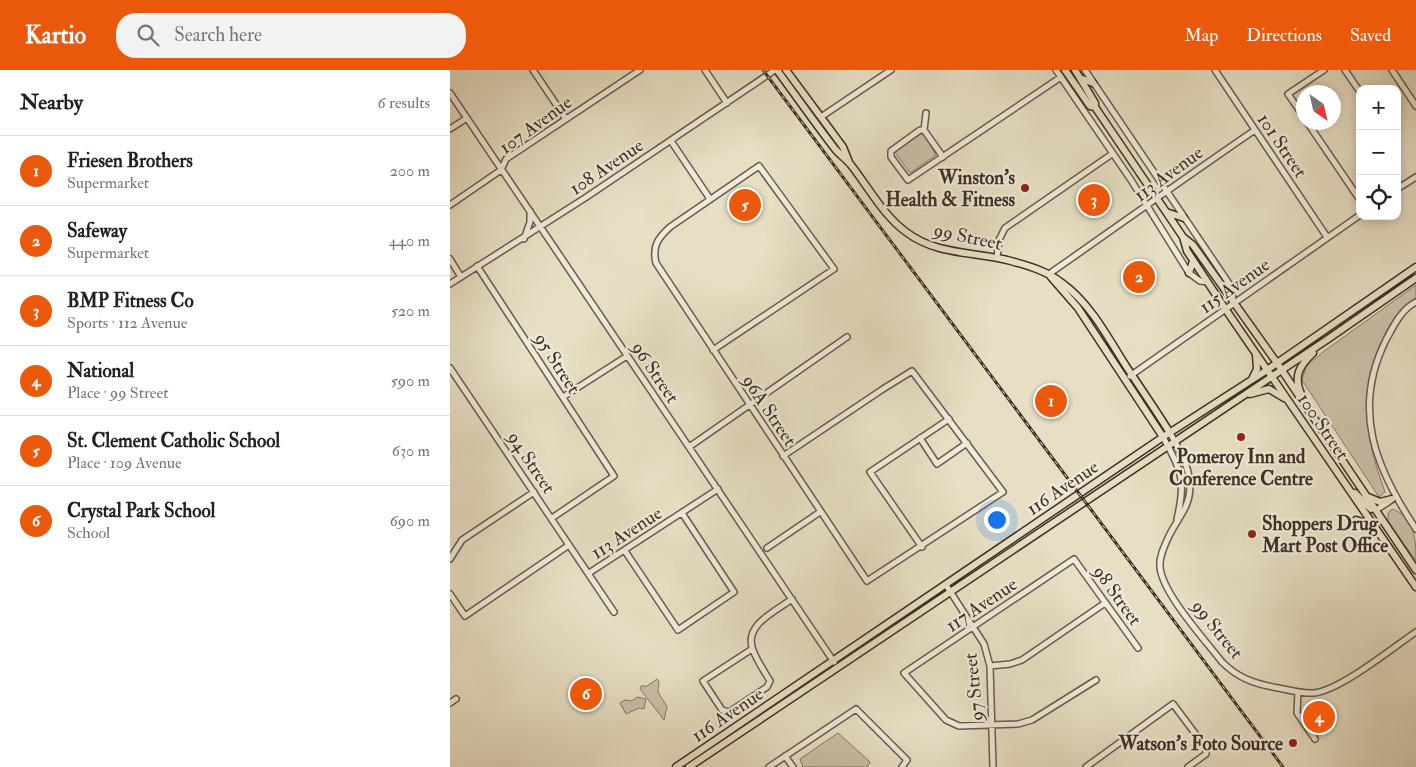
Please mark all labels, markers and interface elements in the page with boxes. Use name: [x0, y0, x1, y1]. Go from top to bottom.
search box: [116, 13, 466, 58]
text: Kartio: [25, 20, 86, 51]
icon: search: [134, 21, 162, 49]
text: Search here: [174, 23, 262, 47]
text: Map: [1185, 24, 1218, 47]
text: Directions: [1246, 24, 1322, 47]
text: Saved: [1350, 24, 1391, 47]
north arrow: [1296, 85, 1341, 130]
map controls: [1356, 85, 1401, 220]
button: +: [1356, 85, 1401, 130]
text: Nearby: [20, 89, 83, 116]
street label: 107 Avenue: [494, 90, 577, 159]
text: 6 results: [378, 93, 430, 113]
street label: 101 Street: [1252, 109, 1312, 182]
button: −: [1356, 130, 1401, 175]
street label: 108 Avenue: [565, 133, 648, 200]
street label: 113 Avenue: [1129, 141, 1208, 207]
text: Friesen Brothers: [67, 149, 193, 173]
text: 1: [33, 161, 39, 181]
text: 200 m: [390, 161, 430, 181]
place label: Winston's Health & Fitness: [886, 166, 1015, 212]
text: Supermarket: [67, 173, 149, 193]
button: locate: [1356, 175, 1401, 220]
pin: 3: [1078, 181, 1110, 219]
marker: Winston's Health & Fitness: [1019, 182, 1031, 194]
pin: 5: [729, 186, 761, 224]
street label: 99 Street: [929, 218, 1004, 256]
text: Safeway: [67, 219, 127, 243]
text: 2: [32, 231, 40, 251]
text: 440 m: [389, 231, 430, 251]
text: Supermarket: [67, 243, 149, 263]
street label: 115 Avenue: [1195, 253, 1275, 319]
pin: 2: [1123, 258, 1155, 296]
text: BMP Fitness Co: [67, 289, 194, 313]
text: 3: [33, 301, 39, 321]
text: 520 m: [391, 301, 430, 321]
text: Sports · 112 Avenue: [67, 313, 187, 333]
street label: 95 Street: [528, 327, 586, 399]
street label: 96 Street: [625, 336, 684, 408]
text: National: [67, 359, 134, 383]
street label: 96A Street: [735, 369, 802, 451]
text: 4: [32, 371, 40, 391]
text: 590 m: [391, 371, 430, 391]
pin: 1: [1035, 382, 1067, 420]
text: Place · 99 Street: [67, 383, 168, 403]
street label: 100 Street: [1292, 388, 1354, 465]
street label: 94 Street: [501, 425, 561, 498]
text: St. Clement Catholic School: [67, 429, 280, 453]
marker: Pomeroy Inn and Conference Centre: [1235, 431, 1247, 443]
text: 5: [32, 441, 40, 461]
text: 630 m: [392, 441, 430, 461]
place label: Pomeroy Inn and Conference Centre: [1169, 445, 1313, 491]
text: Place · 109 Avenue: [67, 453, 182, 473]
street label: 116 Avenue: [1022, 455, 1103, 521]
text: Crystal Park School: [67, 499, 215, 523]
street label: 113 Avenue: [587, 501, 667, 565]
your location: [984, 507, 1010, 533]
text: 6: [32, 511, 40, 531]
text: 690 m: [390, 511, 430, 531]
place label: Shoppers Drug Mart Post Office: [1261, 512, 1388, 558]
text: School: [67, 523, 110, 543]
marker: Shoppers Drug Mart Post Office: [1246, 528, 1258, 540]
street label: 98 Street: [1086, 559, 1147, 630]
street label: 117 Avenue: [941, 572, 1022, 638]
street label: 99 Street: [1185, 594, 1248, 664]
street label: 97 Street: [958, 652, 990, 724]
pin: 6: [570, 675, 602, 713]
street label: 116 Avenue: [687, 682, 768, 748]
pin: 4: [1303, 698, 1335, 736]
place label: Watson's Foto Source: [1118, 732, 1283, 756]
marker: Watson's Foto Source: [1287, 737, 1299, 749]

